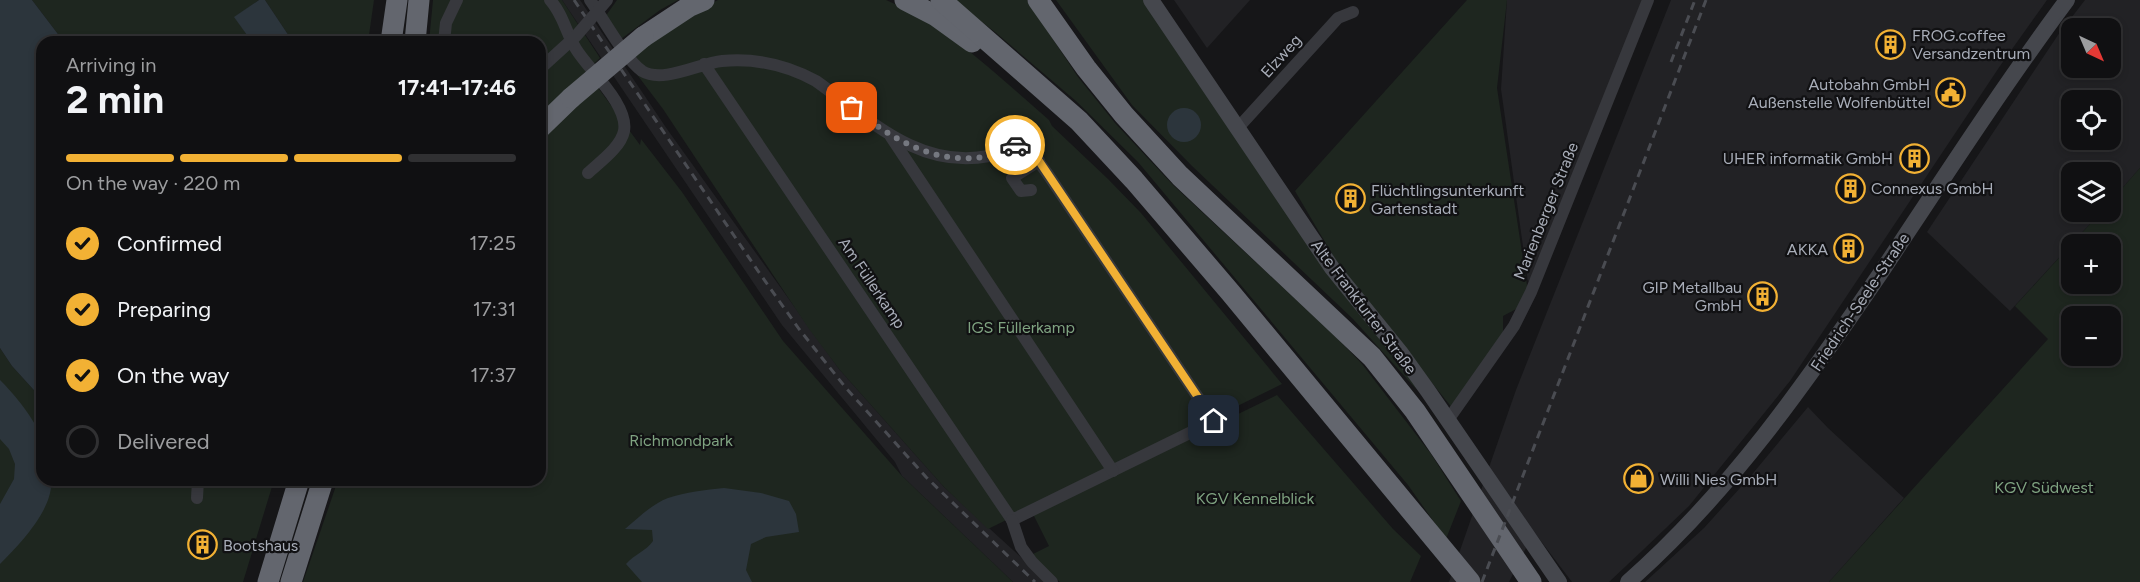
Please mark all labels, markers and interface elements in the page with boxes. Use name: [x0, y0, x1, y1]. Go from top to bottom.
north arrow: [2061, 18, 2121, 78]
map controls: [2061, 18, 2121, 366]
place label: FROG.coffee Versandzentrum: [1912, 26, 2030, 63]
building icon: FROG.coffee Versandzentrum: [1875, 28, 1907, 60]
street label: Elzweg: [1257, 31, 1305, 81]
text: Arriving in: [66, 53, 156, 77]
text: 17:41–17:46: [398, 74, 516, 101]
place label: Autobahn GmbH Außenstelle Wolfenbüttel: [1748, 75, 1930, 112]
text: 2 min: [66, 76, 164, 123]
public building icon: Autobahn GmbH Außenstelle Wolfenbüttel: [1935, 77, 1967, 109]
pin: [826, 82, 877, 133]
button: locate: [2061, 90, 2121, 150]
icon: bag: [835, 91, 868, 124]
courier: [985, 115, 1045, 175]
icon: car: [999, 129, 1032, 162]
street label: Marienberger Straße: [1510, 139, 1582, 283]
building icon: UHER informatik GmbH: [1898, 142, 1930, 174]
place label: UHER informatik GmbH: [1723, 149, 1893, 168]
button: layers: [2061, 162, 2121, 222]
text: On the way · 220 m: [66, 171, 240, 195]
building icon: Connexus GmbH: [1834, 172, 1866, 204]
place label: Connexus GmbH: [1871, 179, 1993, 198]
place label: Flüchtlingsunterkunft Gartenstadt: [1371, 181, 1524, 218]
building icon: Flüchtlingsunterkunft Gartenstadt: [1334, 183, 1366, 215]
icon: check: [66, 227, 99, 260]
street label: Friedrich-Seele-Straße: [1807, 229, 1913, 375]
text: Confirmed: [117, 230, 222, 257]
text: 17:25: [469, 231, 516, 255]
building icon: AKKA: [1833, 233, 1865, 265]
street label: Am Füllerkamp: [835, 234, 909, 332]
button: +: [2061, 234, 2121, 294]
street label: Alte Frankfurter Straße: [1307, 236, 1421, 378]
place label: AKKA: [1787, 240, 1828, 259]
place label: GIP Metallbau GmbH: [1643, 278, 1742, 315]
building icon: GIP Metallbau GmbH: [1747, 280, 1779, 312]
icon: check: [66, 293, 99, 326]
text: Preparing: [117, 296, 211, 323]
text: 17:31: [473, 297, 516, 321]
button: −: [2061, 306, 2121, 366]
park label: IGS Füllerkamp: [967, 318, 1075, 337]
icon: check: [66, 359, 99, 392]
text: On the way: [117, 362, 229, 389]
text: 17:37: [470, 363, 516, 387]
pin: [1188, 395, 1239, 446]
icon: home: [1197, 404, 1230, 437]
text: Delivered: [117, 428, 210, 455]
park label: Richmondpark: [629, 431, 733, 450]
shop icon: Willi Nies GmbH: [1623, 463, 1655, 495]
place label: Willi Nies GmbH: [1660, 470, 1777, 489]
park label: KGV Südwest: [1994, 478, 2094, 497]
park label: KGV Kennelblick: [1196, 489, 1314, 508]
building icon: Bootshaus: [186, 529, 218, 561]
place label: Bootshaus: [223, 536, 298, 555]

